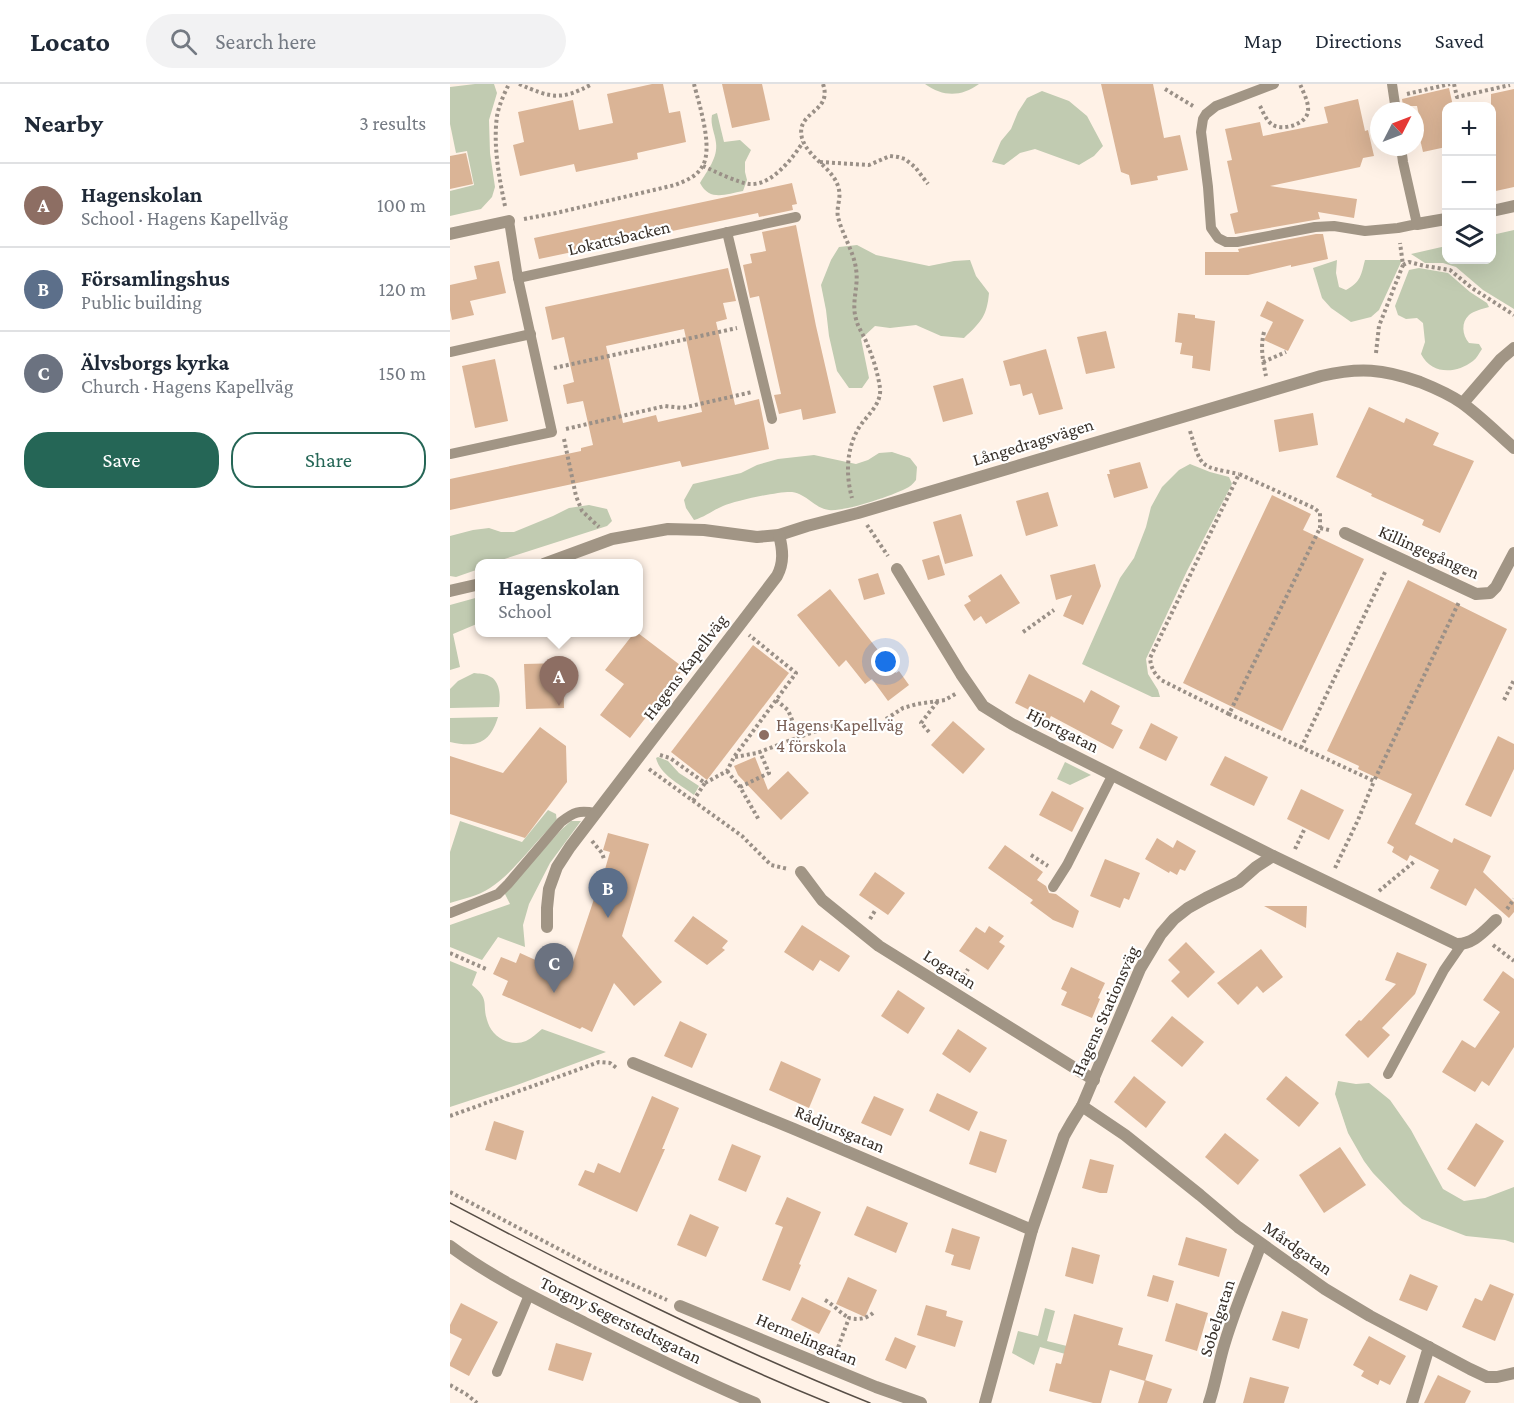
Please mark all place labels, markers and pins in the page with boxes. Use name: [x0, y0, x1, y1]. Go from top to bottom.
pin: A: [540, 656, 578, 706]
place label: Hagens Kapellväg 4 förskola: [776, 715, 904, 756]
marker: Hagens Kapellväg 4 förskola: [757, 728, 771, 742]
pin: B: [588, 868, 628, 918]
pin: C: [534, 944, 574, 993]

